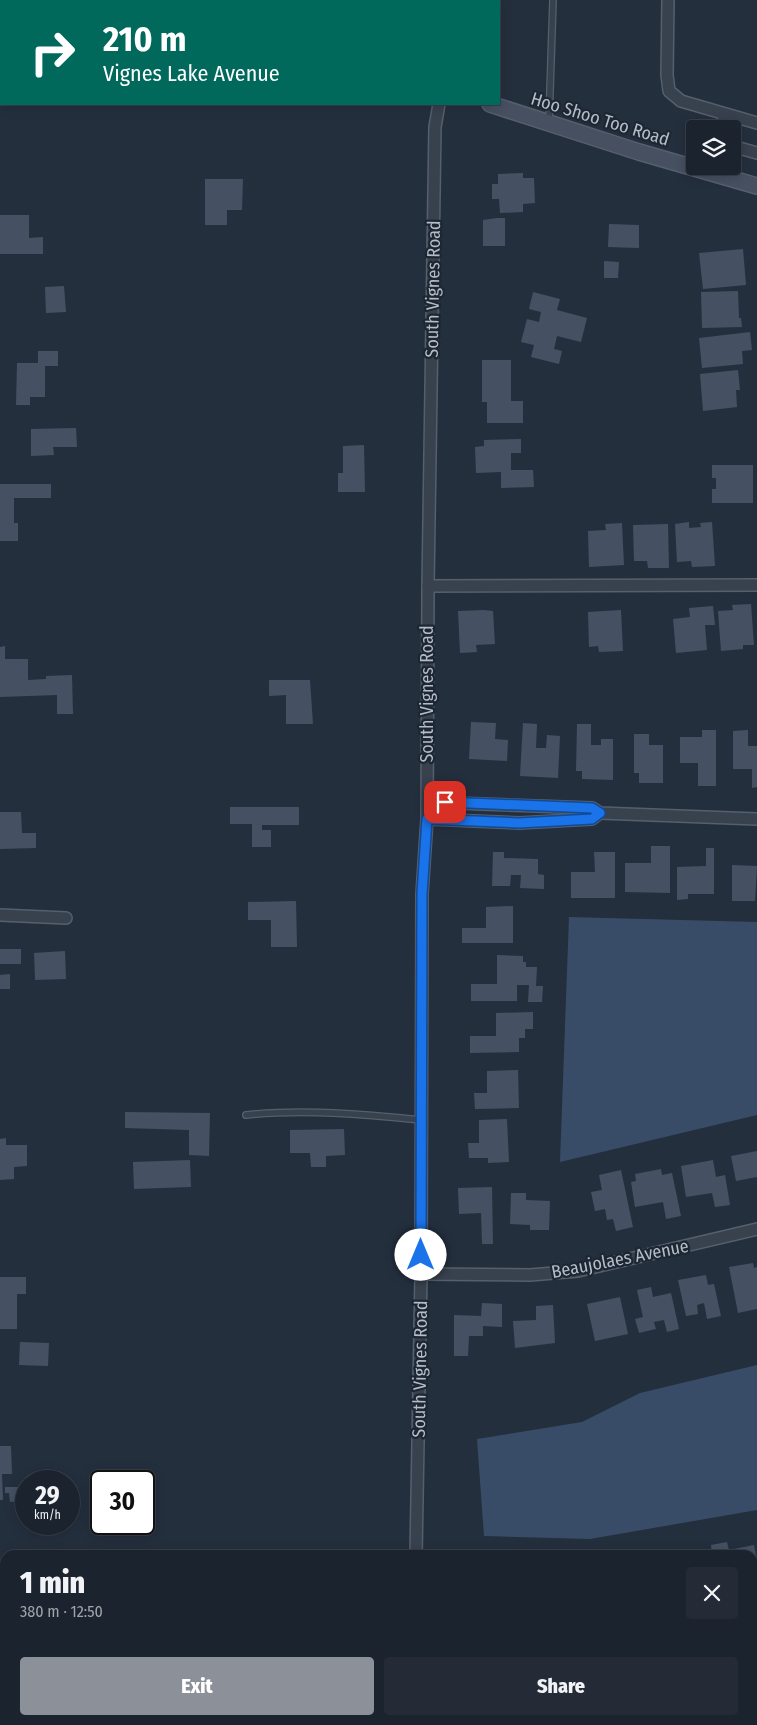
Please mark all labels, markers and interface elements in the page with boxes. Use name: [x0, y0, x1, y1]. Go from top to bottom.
text: 210 m: [103, 18, 187, 60]
icon: right: [20, 20, 85, 85]
text: Vignes Lake Avenue: [103, 60, 280, 87]
street label: Hoo Shoo Too Road: [528, 88, 672, 150]
map controls: [686, 120, 741, 175]
button: layers: [686, 120, 741, 175]
street label: South Vignes Road: [421, 220, 445, 358]
street label: South Vignes Road: [416, 625, 438, 763]
pin: [424, 781, 466, 823]
icon: arrive: [431, 788, 459, 816]
position arrow: [394, 1228, 446, 1280]
street label: Beaujolaes Avenue: [550, 1235, 691, 1283]
street label: South Vignes Road: [408, 1300, 432, 1438]
speed limit sign: 30: [90, 1470, 155, 1535]
text: 29: [35, 1481, 60, 1511]
text: km/h: [34, 1508, 61, 1522]
text: 1 min: [20, 1565, 85, 1601]
button: close: [686, 1567, 738, 1619]
text: 380 m · 12:50: [20, 1602, 103, 1621]
button: Exit: [20, 1657, 374, 1715]
button: Share: [384, 1657, 738, 1715]

